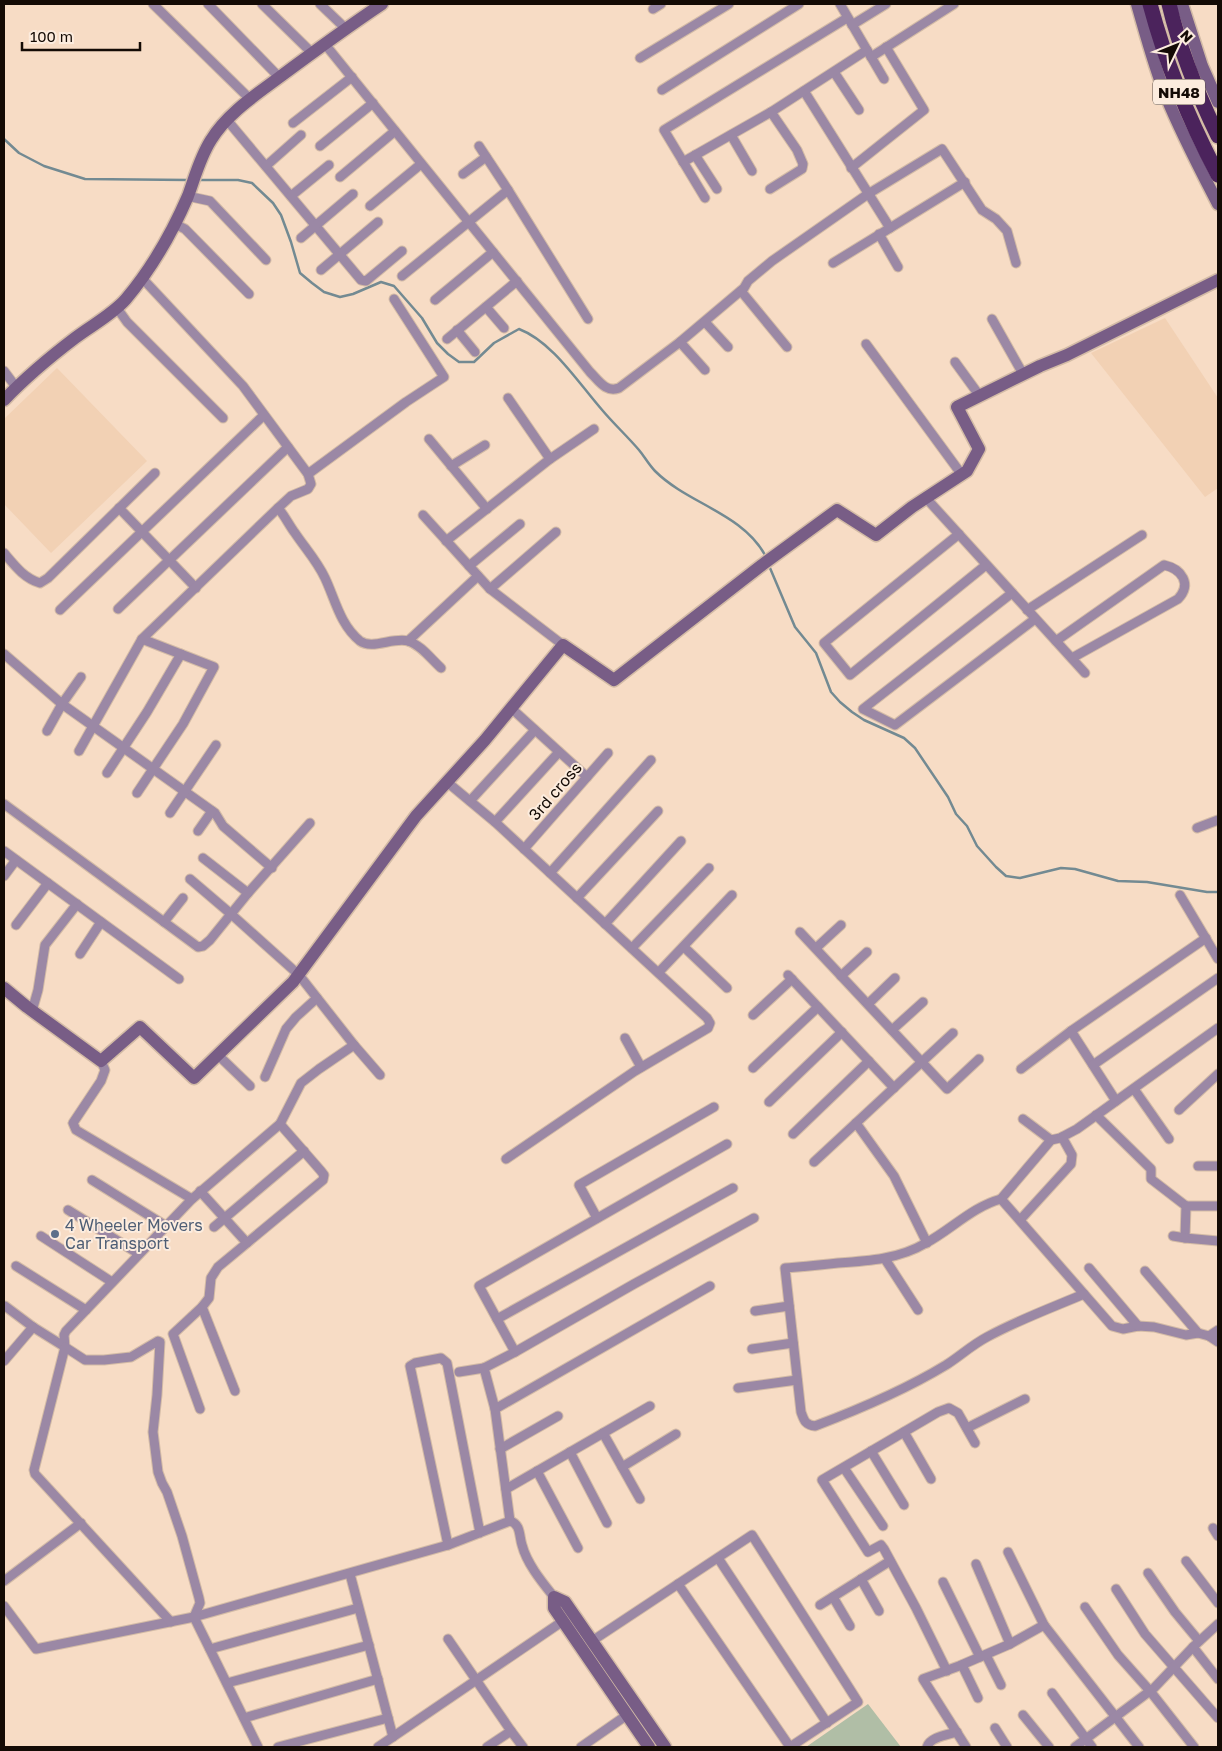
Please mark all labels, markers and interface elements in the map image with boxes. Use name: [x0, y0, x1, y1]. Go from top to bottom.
scale bar: [22, 20, 140, 52]
north arrow: [1152, 20, 1202, 70]
text: N: [1177, 26, 1197, 45]
text: 100 m: [30, 27, 73, 45]
road number: NH48: [1153, 80, 1205, 104]
street label: 3rd cross: [524, 758, 586, 824]
place label: 4 Wheeler Movers Car Transport: [65, 1215, 203, 1253]
marker: 4 Wheeler Movers Car Transport: [49, 1228, 61, 1240]

